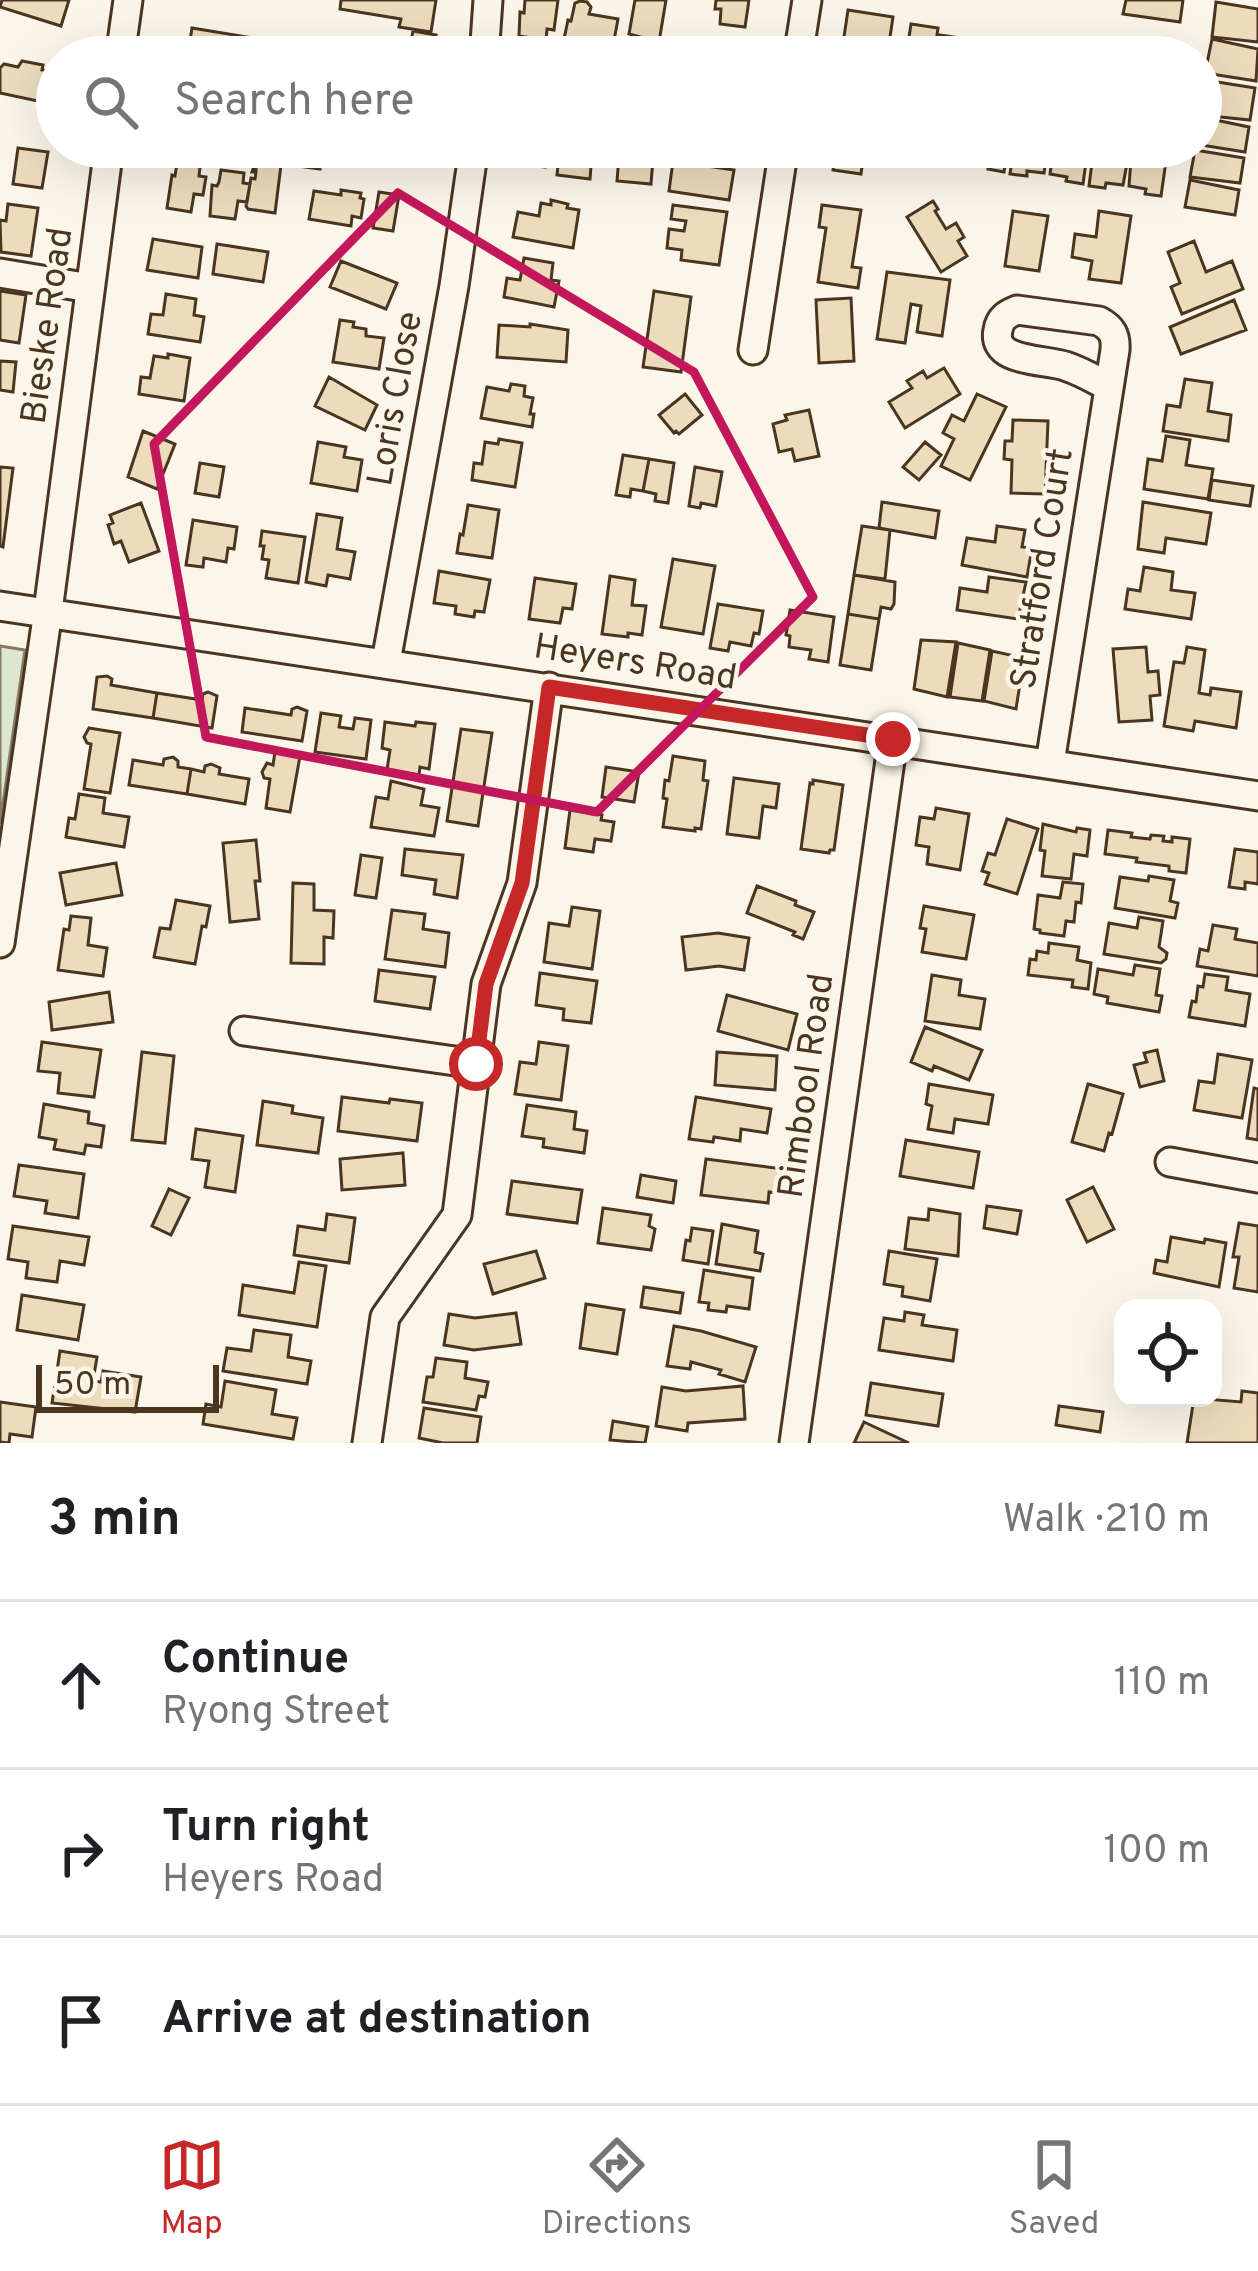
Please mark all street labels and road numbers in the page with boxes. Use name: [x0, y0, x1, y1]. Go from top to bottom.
street label: Bieske Road: [12, 225, 86, 427]
street label: Loris Close: [359, 308, 435, 490]
street label: Stratford Court: [1002, 445, 1086, 693]
street label: Heyers Road: [530, 625, 740, 703]
street label: Rimbool Road: [769, 971, 847, 1201]

